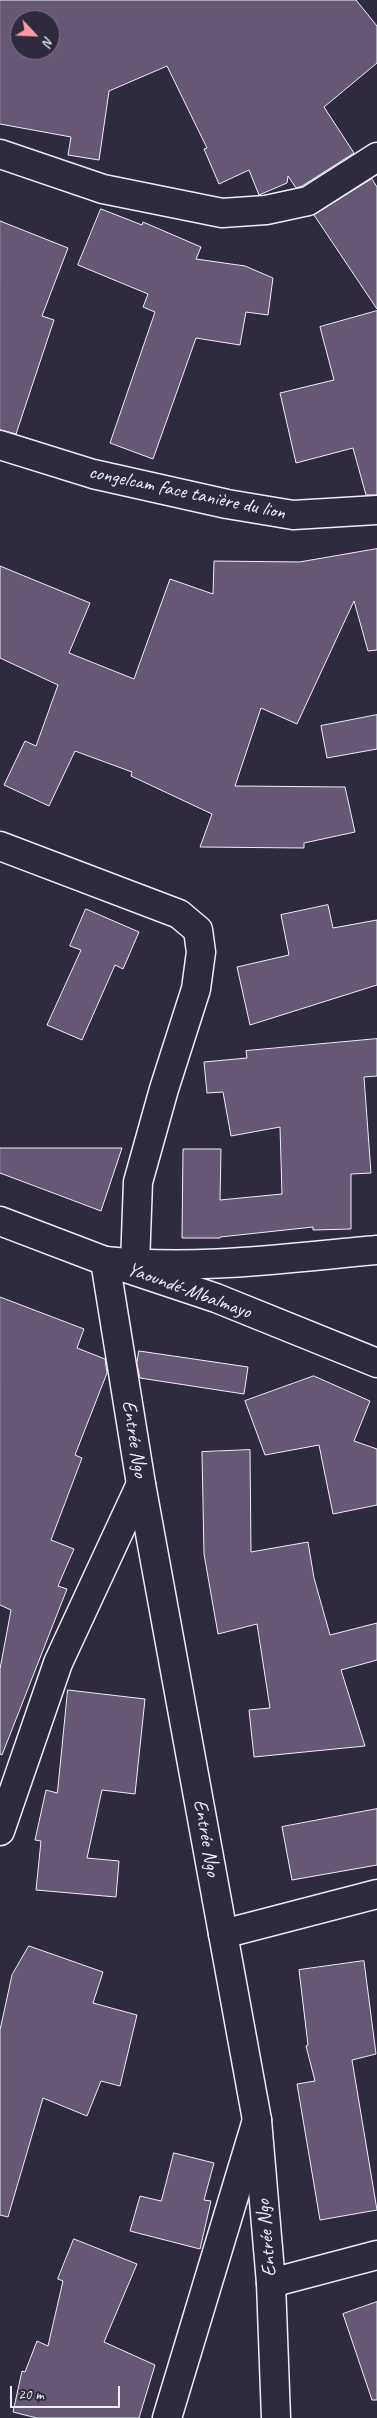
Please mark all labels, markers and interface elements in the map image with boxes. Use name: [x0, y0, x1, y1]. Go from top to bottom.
north arrow: [10, 10, 60, 60]
text: N: [39, 34, 58, 49]
street label: congelcam face tanière du lion: [87, 460, 287, 526]
street label: Yaoundé-Mbalmayo: [124, 1257, 254, 1325]
street label: Entrée Ngo: [116, 1399, 152, 1479]
street label: Entrée Ngo: [187, 1798, 225, 1878]
street label: Entrée Ngo: [252, 2198, 282, 2278]
scale bar: [12, 2376, 122, 2408]
text: 20 m: [18, 2385, 44, 2404]

